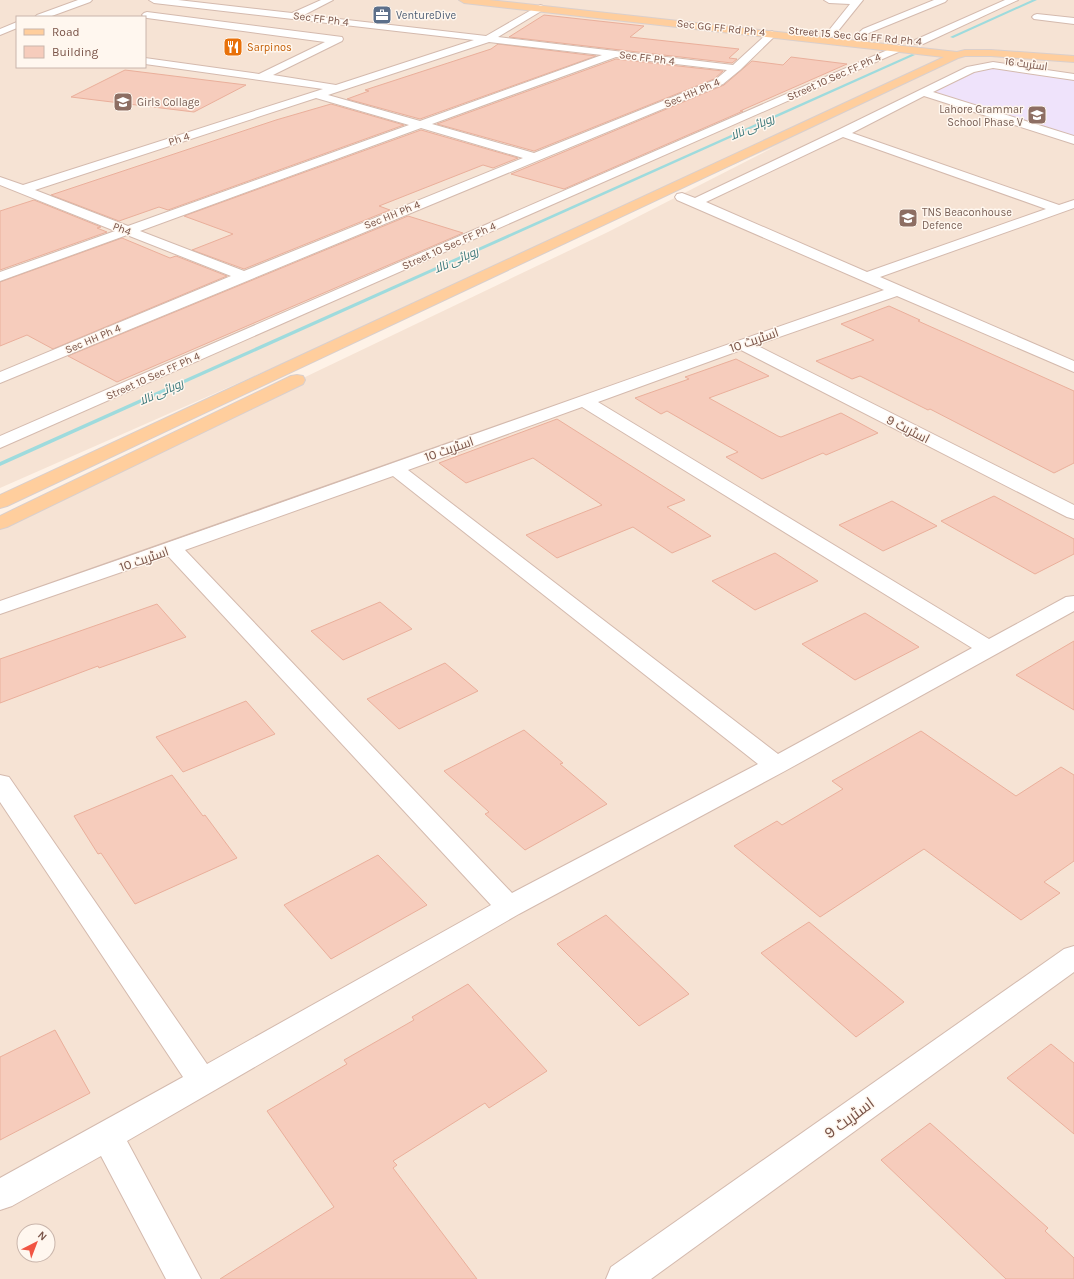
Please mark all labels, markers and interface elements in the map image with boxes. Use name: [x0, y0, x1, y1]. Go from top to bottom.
office icon: VentureDive: [371, 4, 393, 26]
street label: Sec FF Ph 4: [292, 9, 350, 29]
place label: VentureDive: [396, 9, 457, 22]
legend: [16, 16, 146, 68]
street label: Sec GG FF Rd Ph 4: [676, 17, 766, 39]
street label: Street 15 Sec GG FF Rd Ph 4: [788, 24, 922, 48]
text: Road: [52, 25, 80, 39]
restaurant icon: Sarpinos: [222, 36, 244, 58]
place label: Sarpinos: [247, 41, 292, 54]
text: Building: [52, 45, 99, 59]
street label: Sec FF Ph 4: [618, 48, 676, 68]
street label: Street 10 Sec FF Ph 4: [785, 50, 883, 104]
street label: اسٹریٹ 16: [1004, 55, 1048, 73]
street label: Sec HH Ph 4: [662, 75, 722, 111]
school or university icon: Girls Collage: [112, 91, 134, 113]
place label: Girls Collage: [137, 96, 200, 109]
place label: Lahore Grammar School Phase V: [939, 103, 1023, 129]
school or university icon: Lahore Grammar School Phase V: [1026, 104, 1048, 126]
water label: روہائی نالا: [728, 111, 778, 144]
street label: Ph 4: [167, 129, 191, 149]
street label: Sec HH Ph 4: [362, 198, 422, 232]
place label: TNS Beaconhouse Defence: [922, 206, 1012, 232]
school or university icon: TNS Beaconhouse Defence: [897, 207, 919, 229]
street label: Street 10 Sec FF Ph 4: [400, 219, 498, 273]
street label: Ph4: [111, 220, 133, 238]
water label: روہائی نالا: [432, 244, 482, 277]
street label: Sec HH Ph 4: [63, 321, 123, 357]
street label: اسٹریٹ 10: [727, 325, 781, 355]
street label: Street 10 Sec FF Ph 4: [104, 349, 202, 403]
water label: روہائی نالا: [137, 376, 187, 409]
street label: اسٹریٹ 9: [884, 412, 932, 446]
street label: اسٹریٹ 10: [422, 434, 476, 464]
street label: اسٹریٹ 10: [117, 544, 171, 574]
street label: اسٹریٹ 9: [820, 1093, 878, 1143]
north arrow: [16, 1223, 56, 1263]
text: N: [35, 1228, 50, 1243]

